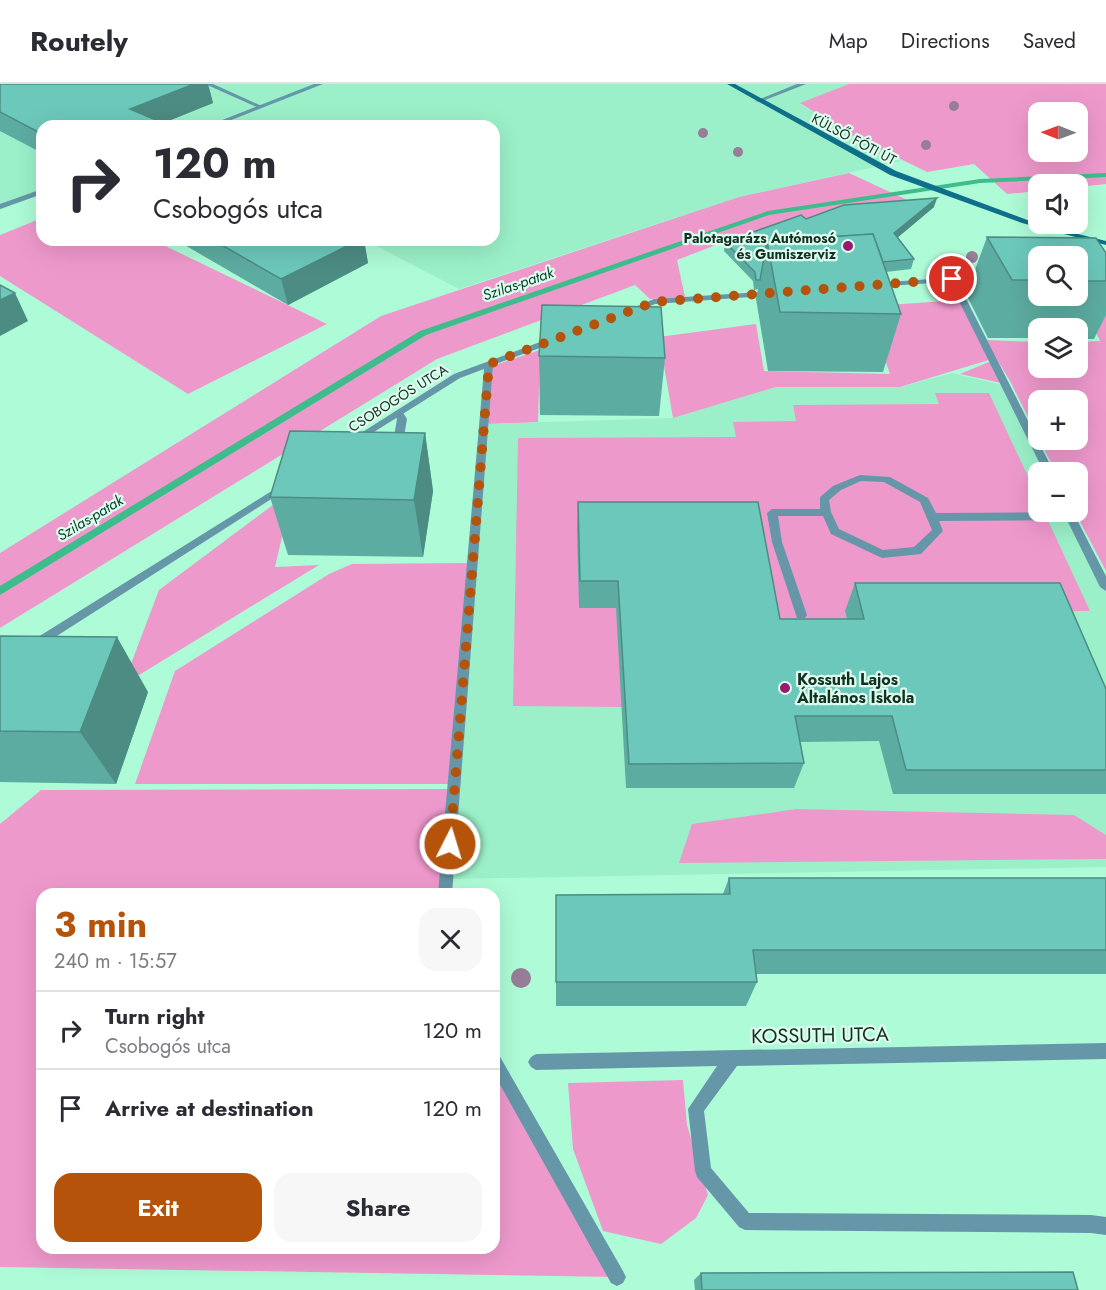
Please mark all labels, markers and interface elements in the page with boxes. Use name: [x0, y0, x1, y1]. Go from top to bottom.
text: Routely: [30, 21, 128, 62]
text: Map: [829, 26, 868, 56]
text: Directions: [901, 26, 990, 56]
text: Saved: [1023, 26, 1076, 56]
north arrow: [1028, 102, 1088, 162]
map controls: [1028, 102, 1088, 522]
street label: KÜLSŐ FÓTI ÚT: [808, 108, 900, 170]
text: 120 m: [153, 133, 277, 194]
icon: right: [54, 144, 132, 222]
button: sound: [1028, 174, 1088, 234]
text: Csobogós utca: [153, 189, 323, 228]
place label: Palotagarázs Autómosó és Gumiszerviz: [684, 228, 837, 264]
marker: Palotagarázs Autómosó és Gumiszerviz: [841, 239, 855, 253]
button: search: [1028, 246, 1088, 306]
pin: [926, 253, 977, 304]
water label: Szilas-patak: [480, 261, 557, 306]
icon: arrive: [935, 262, 968, 295]
button: layers: [1028, 318, 1088, 378]
street label: CSOBOGÓS UTCA: [344, 359, 452, 437]
button: +: [1028, 390, 1088, 450]
button: −: [1028, 462, 1088, 522]
water label: Szilas-patak: [53, 489, 128, 546]
place label: Kossuth Lajos Általános Iskola: [796, 668, 914, 709]
marker: Kossuth Lajos Általános Iskola: [778, 681, 792, 695]
position arrow: [418, 812, 482, 876]
text: 3 min: [54, 898, 147, 950]
button: close: [419, 908, 482, 971]
text: 240 m · 15:57: [54, 947, 177, 976]
text: Turn right: [105, 1000, 205, 1032]
icon: right: [54, 1014, 87, 1047]
text: 120 m: [423, 1014, 482, 1046]
street label: KOSSUTH UTCA: [751, 1020, 890, 1051]
text: Csobogós utca: [105, 1032, 231, 1061]
icon: arrive: [54, 1092, 87, 1125]
text: Arrive at destination: [105, 1092, 314, 1124]
text: 120 m: [423, 1092, 482, 1124]
button: Exit: [54, 1173, 262, 1242]
button: Share: [274, 1173, 482, 1242]

